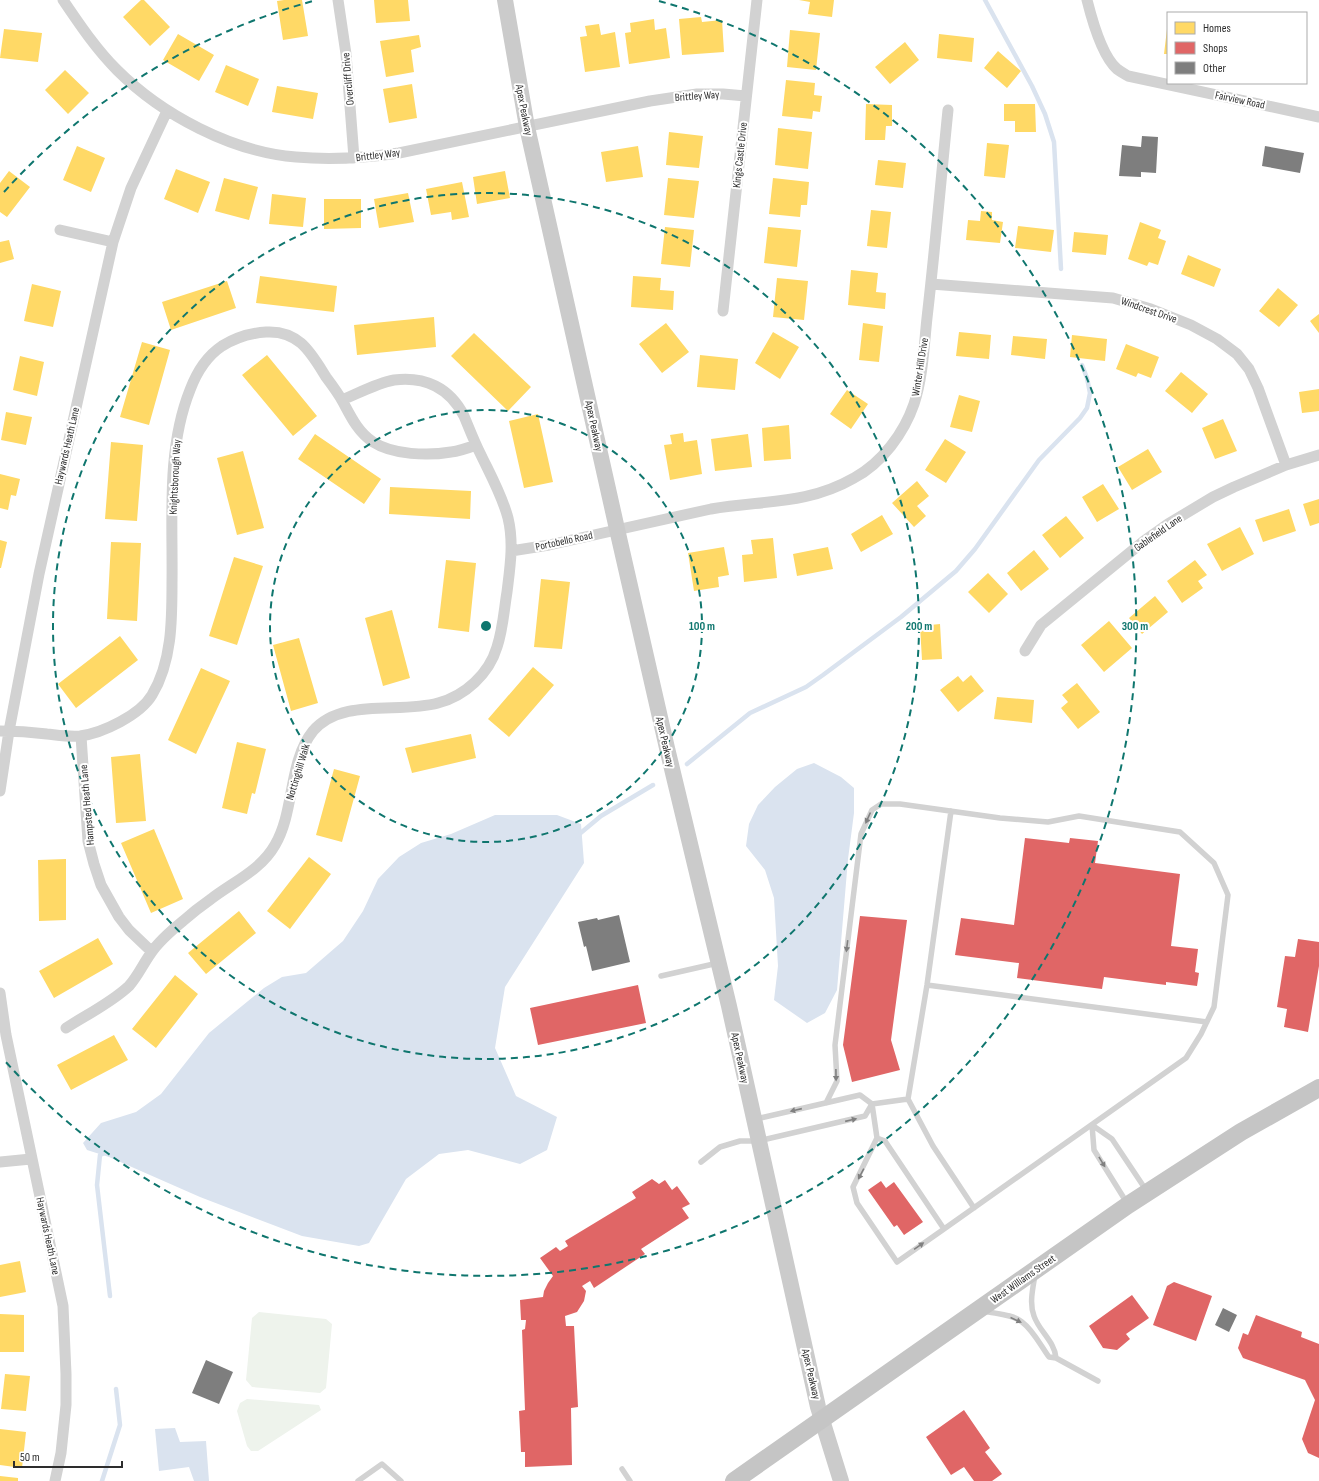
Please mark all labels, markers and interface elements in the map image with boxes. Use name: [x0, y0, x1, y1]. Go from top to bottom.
legend: [1167, 12, 1307, 84]
text: Homes: [1203, 21, 1231, 36]
text: Shops: [1203, 41, 1228, 56]
street label: Overcliff Drive: [339, 52, 357, 106]
text: Other: [1203, 61, 1227, 76]
street label: Apex Peakway: [513, 82, 535, 137]
street label: Brittley Way: [674, 88, 720, 104]
street label: Fairview Road: [1214, 88, 1266, 112]
street label: Kings Castle Drive: [730, 122, 750, 188]
street label: Brittley Way: [355, 146, 402, 164]
street label: Windcrest Drive: [1119, 294, 1179, 326]
street label: Winter Hill Drive: [909, 337, 931, 397]
street label: Apex Peakway: [582, 398, 606, 453]
street label: Haywards Heath Lane: [52, 406, 82, 486]
street label: Knightsborough Way: [167, 438, 184, 515]
street label: Gablefield Lane: [1131, 512, 1185, 554]
street label: Portobello Road: [534, 529, 594, 553]
centre of rings: [479, 619, 493, 633]
text: 100 m: [689, 619, 715, 634]
text: 200 m: [906, 619, 932, 634]
text: 300 m: [1122, 619, 1148, 634]
street label: Apex Peakway: [653, 714, 677, 769]
street label: Nottinghill Walk: [283, 742, 313, 802]
street label: Hampsted Heath Lane: [77, 764, 97, 846]
one-way arrow: [865, 812, 872, 824]
one-way arrow: [844, 940, 851, 952]
street label: Apex Peakway: [728, 1030, 752, 1085]
one-way arrow: [833, 1069, 840, 1081]
one-way arrow: [789, 1107, 802, 1113]
one-way arrow: [845, 1116, 857, 1122]
one-way arrow: [1098, 1156, 1105, 1168]
one-way arrow: [857, 1168, 864, 1179]
street label: Haywards Heath Lane: [33, 1196, 63, 1276]
one-way arrow: [914, 1242, 924, 1250]
street label: West Williams Street: [988, 1251, 1058, 1306]
one-way arrow: [1011, 1317, 1023, 1323]
street label: Apex Peakway: [799, 1346, 823, 1401]
scale bar: [14, 1443, 122, 1469]
text: 50 m: [20, 1450, 40, 1465]

